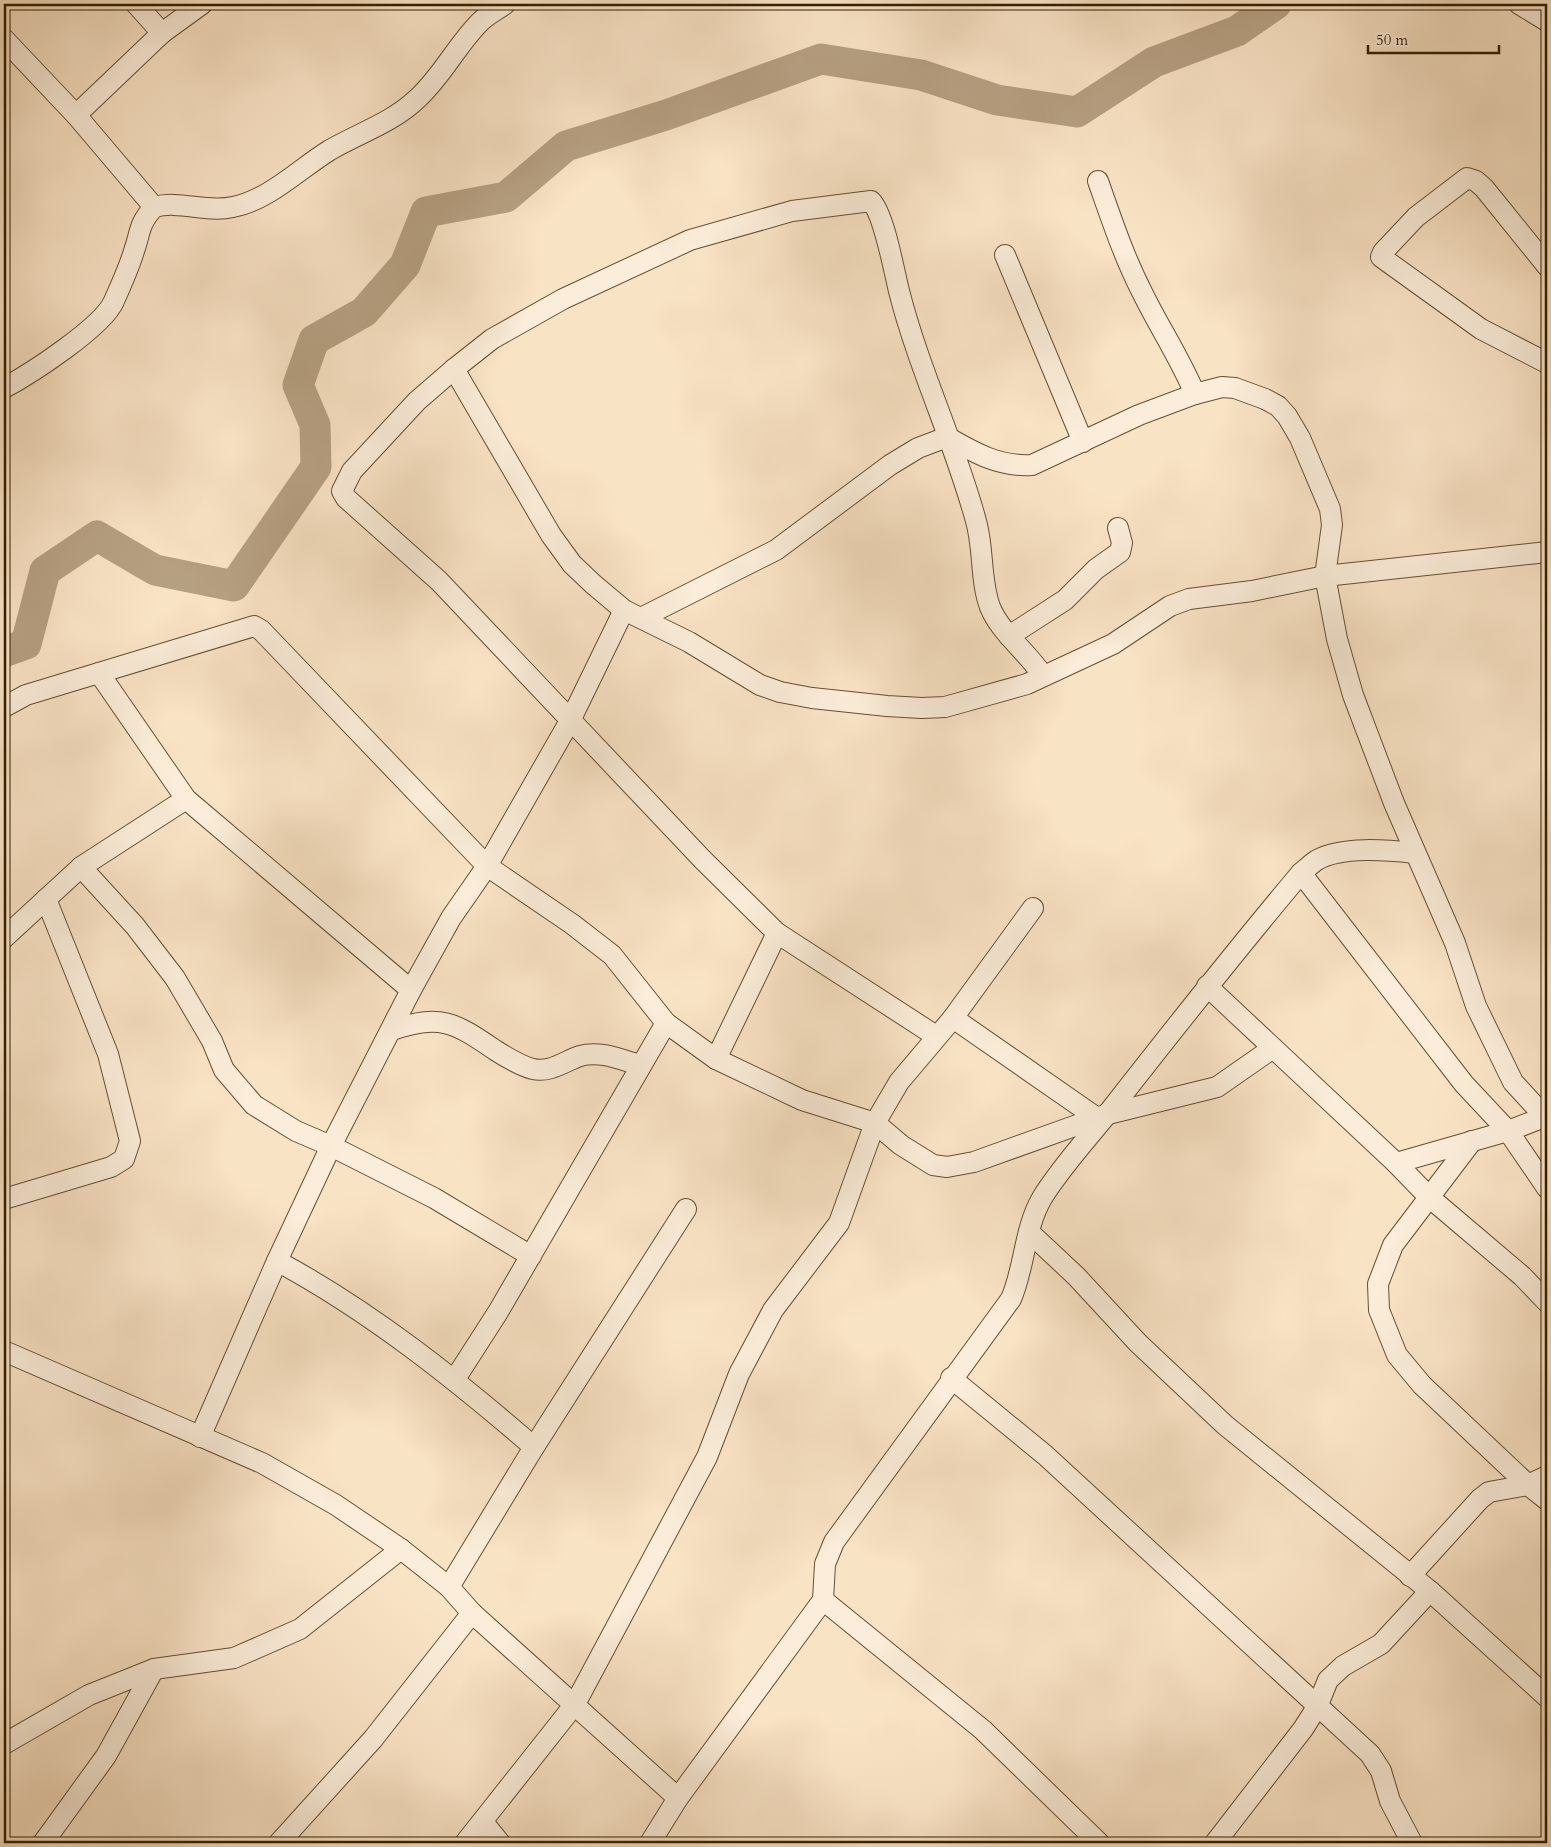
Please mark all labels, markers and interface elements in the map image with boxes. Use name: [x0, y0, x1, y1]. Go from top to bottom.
scale bar: [1368, 22, 1500, 54]
text: 50 m: [1376, 30, 1408, 50]

